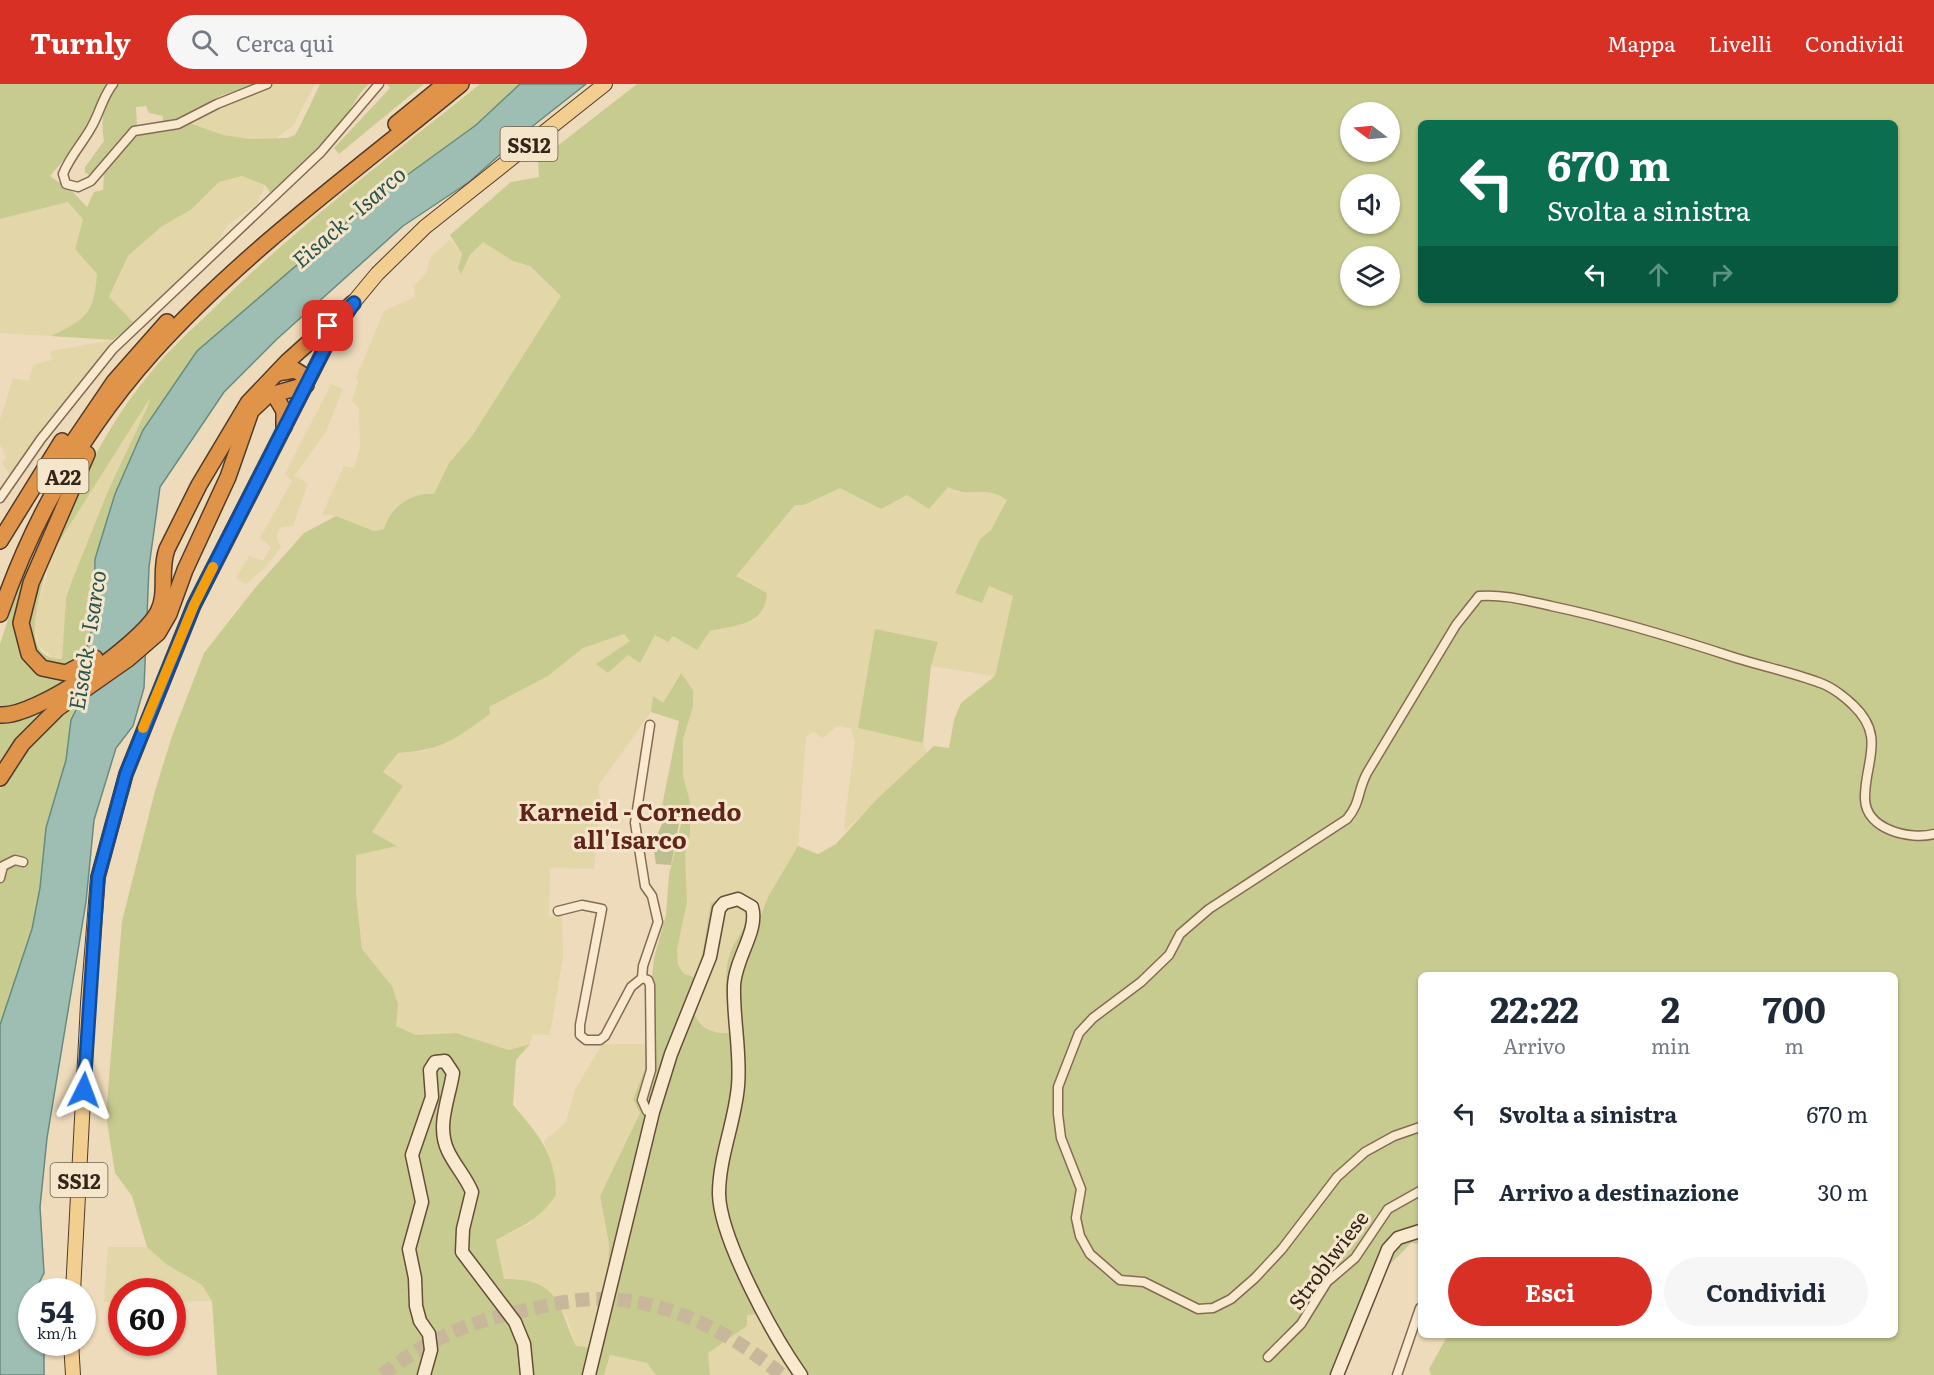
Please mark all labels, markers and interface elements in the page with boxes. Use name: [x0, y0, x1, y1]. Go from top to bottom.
search box: [167, 15, 587, 69]
text: Turnly: [30, 21, 131, 63]
icon: search: [188, 26, 221, 59]
text: Cerca qui: [236, 26, 334, 59]
text: Mappa: [1607, 27, 1676, 58]
text: Livelli: [1709, 27, 1772, 58]
text: Condividi: [1805, 27, 1904, 58]
north arrow: [1340, 102, 1400, 162]
map controls: [1340, 102, 1400, 306]
road number: SS12: [500, 127, 558, 161]
text: 670 m: [1547, 132, 1670, 194]
icon: left: [1448, 144, 1526, 222]
water label: Eisack - Isarco: [284, 157, 412, 275]
button: sound: [1340, 174, 1400, 234]
text: Svolta a sinistra: [1547, 189, 1750, 229]
button: layers: [1340, 246, 1400, 306]
icon: left: [1579, 258, 1612, 291]
icon: ahead: [1642, 258, 1675, 291]
icon: right: [1705, 258, 1738, 291]
pin: [302, 300, 353, 351]
icon: arrive: [311, 309, 344, 342]
road number: A22: [38, 459, 88, 493]
water label: Eisack - Isarco: [59, 568, 113, 712]
district label: Karneid - Cornedo all'Isarco: [519, 793, 741, 856]
text: 22:22: [1490, 981, 1579, 1034]
text: 2: [1661, 981, 1680, 1034]
text: 700: [1762, 981, 1826, 1034]
text: Arrivo: [1503, 1030, 1566, 1060]
text: min: [1651, 1030, 1690, 1060]
text: m: [1784, 1030, 1804, 1060]
position arrow: [52, 1058, 116, 1122]
icon: left: [1448, 1097, 1481, 1130]
text: Svolta a sinistra: [1499, 1097, 1677, 1130]
text: 670 m: [1807, 1097, 1868, 1130]
road number: SS12: [50, 1163, 107, 1197]
icon: arrive: [1448, 1175, 1481, 1208]
text: Arrivo a destinazione: [1499, 1175, 1739, 1208]
text: 30 m: [1818, 1175, 1868, 1208]
street label: Stroblwiese: [1279, 1203, 1375, 1315]
button: Esci: [1448, 1257, 1652, 1326]
button: Condividi: [1664, 1257, 1868, 1326]
speed limit sign: 60: [108, 1278, 186, 1356]
text: 54: [40, 1288, 74, 1332]
text: km/h: [37, 1321, 77, 1344]

